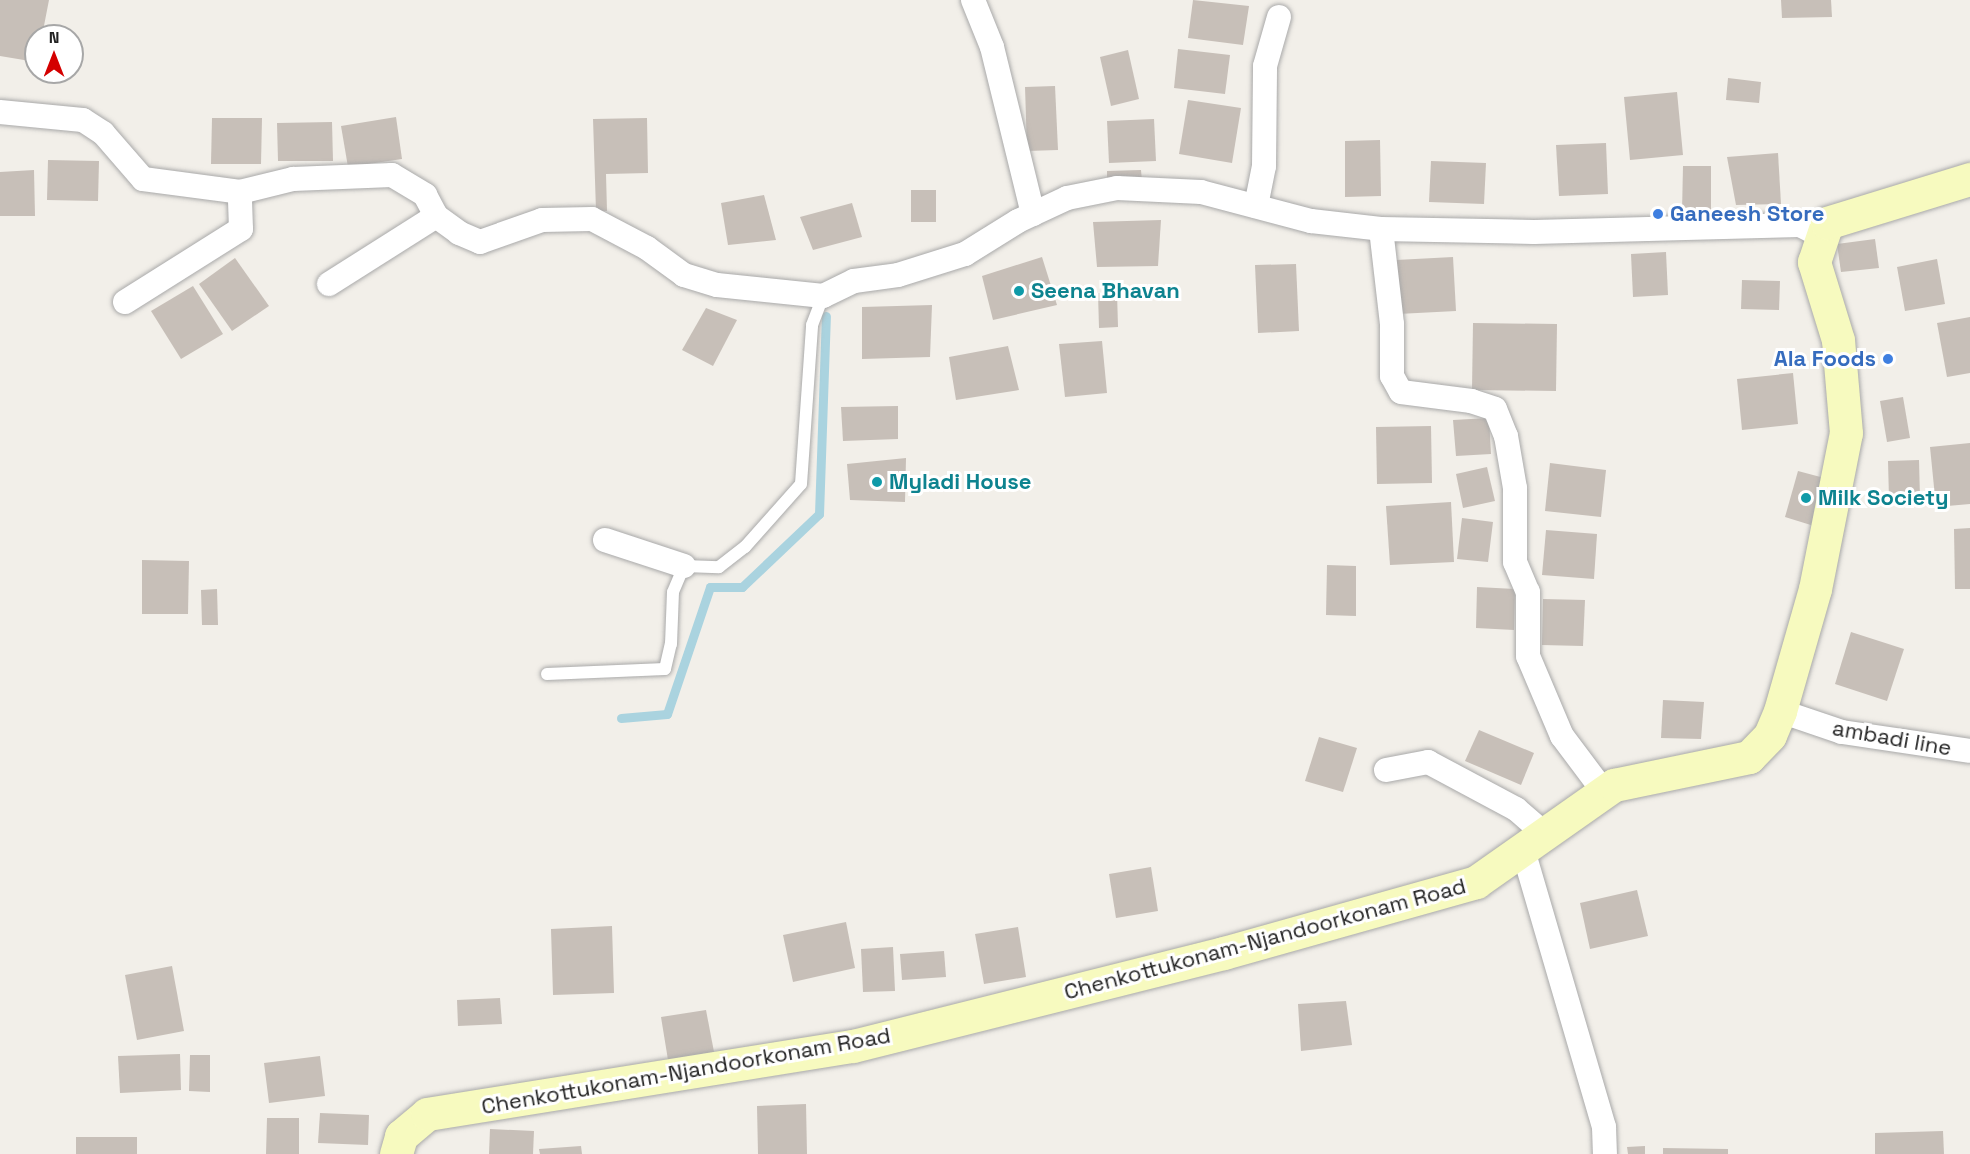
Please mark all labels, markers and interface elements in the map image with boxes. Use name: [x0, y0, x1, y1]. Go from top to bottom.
north arrow: [24, 24, 84, 84]
text: N: [49, 27, 59, 48]
place label: Ganeesh Store: [1670, 201, 1824, 227]
marker: Ganeesh Store: [1651, 207, 1665, 221]
place label: Seena Bhavan: [1031, 278, 1180, 304]
marker: Seena Bhavan: [1012, 284, 1026, 298]
place label: Ala Foods: [1774, 346, 1876, 372]
marker: Ala Foods: [1881, 352, 1895, 366]
place label: Myladi House: [889, 469, 1031, 495]
marker: Myladi House: [870, 475, 884, 489]
place label: Milk Society: [1818, 485, 1949, 511]
marker: Milk Society: [1799, 491, 1813, 505]
street label: ambadi line: [1830, 715, 1954, 761]
street label: Chenkottukonam-Njandoorkonam Road: [1061, 873, 1469, 1005]
street label: Chenkottukonam-Njandoorkonam Road: [479, 1022, 893, 1120]

